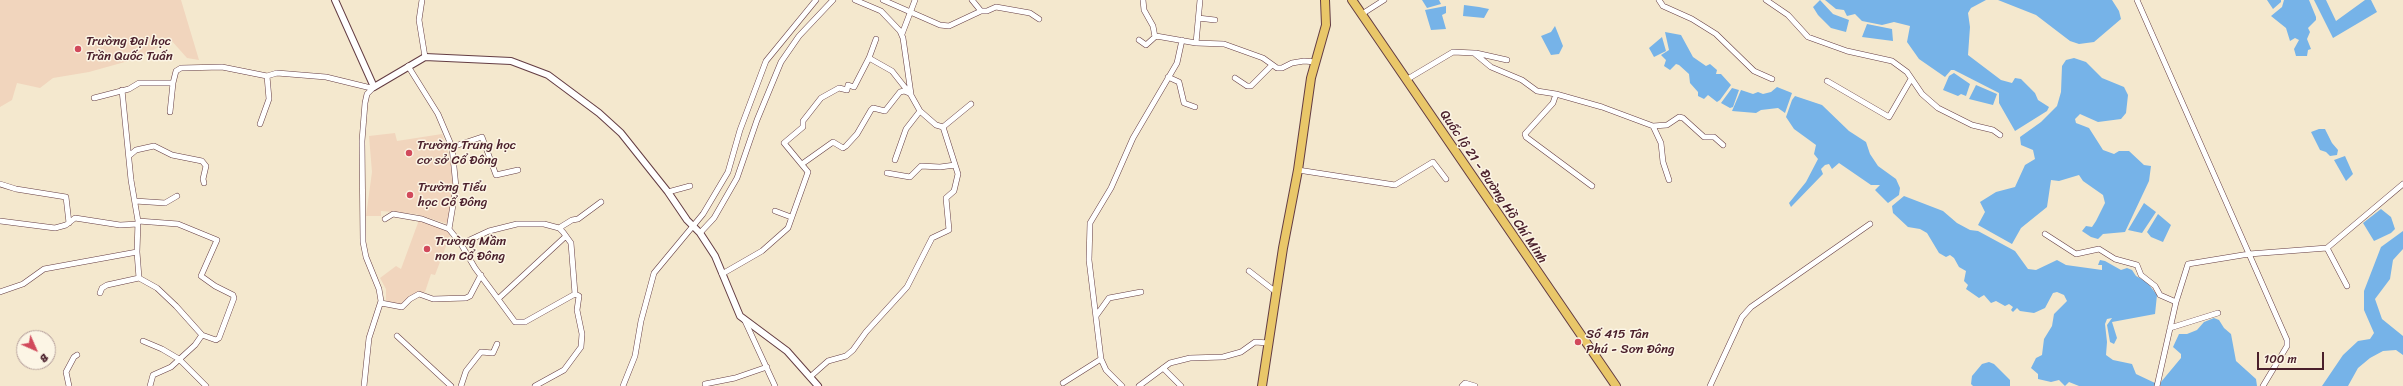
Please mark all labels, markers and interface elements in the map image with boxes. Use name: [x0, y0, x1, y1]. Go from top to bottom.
place label: Trường Đại học Trần Quốc Tuấn: [86, 34, 173, 65]
marker: Trường Đại học Trần Quốc Tuấn: [73, 44, 83, 54]
street label: Quốc lộ 21 - Đường Hồ Chí Minh: [1436, 108, 1550, 266]
place label: Trường Trung học cơ sở Cổ Đông: [417, 138, 516, 169]
marker: Trường Trung học cơ sở Cổ Đông: [404, 148, 414, 158]
place label: Trường Tiểu học Cổ Đông: [418, 180, 487, 211]
marker: Trường Tiểu học Cổ Đông: [405, 190, 415, 200]
place label: Trường Mầm non Cổ Đông: [435, 234, 506, 265]
marker: Trường Mầm non Cổ Đông: [422, 244, 432, 254]
place label: Số 415 Tân Phú - Sơn Đông: [1586, 327, 1675, 358]
north arrow: [16, 330, 56, 370]
marker: Số 415 Tân Phú - Sơn Đông: [1573, 337, 1583, 347]
scale bar: [2259, 344, 2326, 370]
text: 100 m: [2264, 348, 2297, 370]
text: B: [35, 349, 53, 367]

